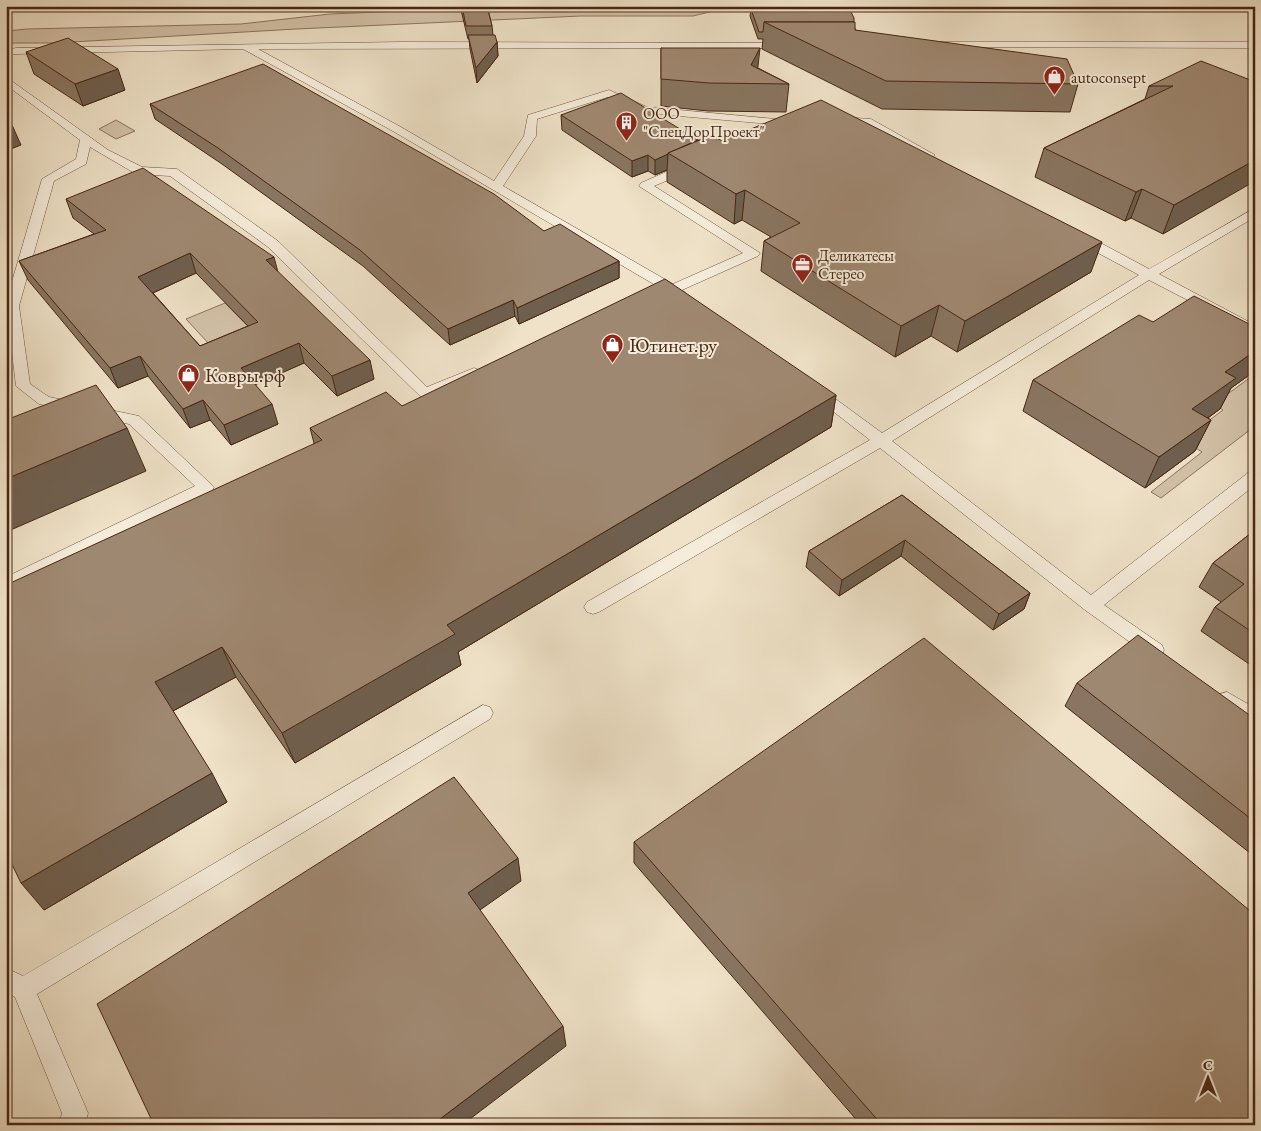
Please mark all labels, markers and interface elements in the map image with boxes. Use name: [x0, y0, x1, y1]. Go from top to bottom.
shop icon: autoconsept: [1043, 65, 1067, 96]
place label: autoconsept: [1071, 67, 1146, 88]
place label: ООО "СпецДорПроект": [643, 103, 765, 142]
building icon: ООО "СпецДорПроект": [615, 110, 639, 141]
place label: Деликатесы Стерео: [818, 245, 894, 284]
office icon: Деликатесы Стерео: [790, 252, 814, 283]
place label: Ютинет.ру: [629, 332, 717, 358]
shop icon: Ютинет.ру: [601, 333, 625, 364]
place label: Ковры.рф: [205, 362, 285, 388]
shop icon: Ковры.рф: [177, 363, 201, 394]
north arrow: [1184, 1054, 1234, 1104]
text: С: [1203, 1056, 1213, 1074]

